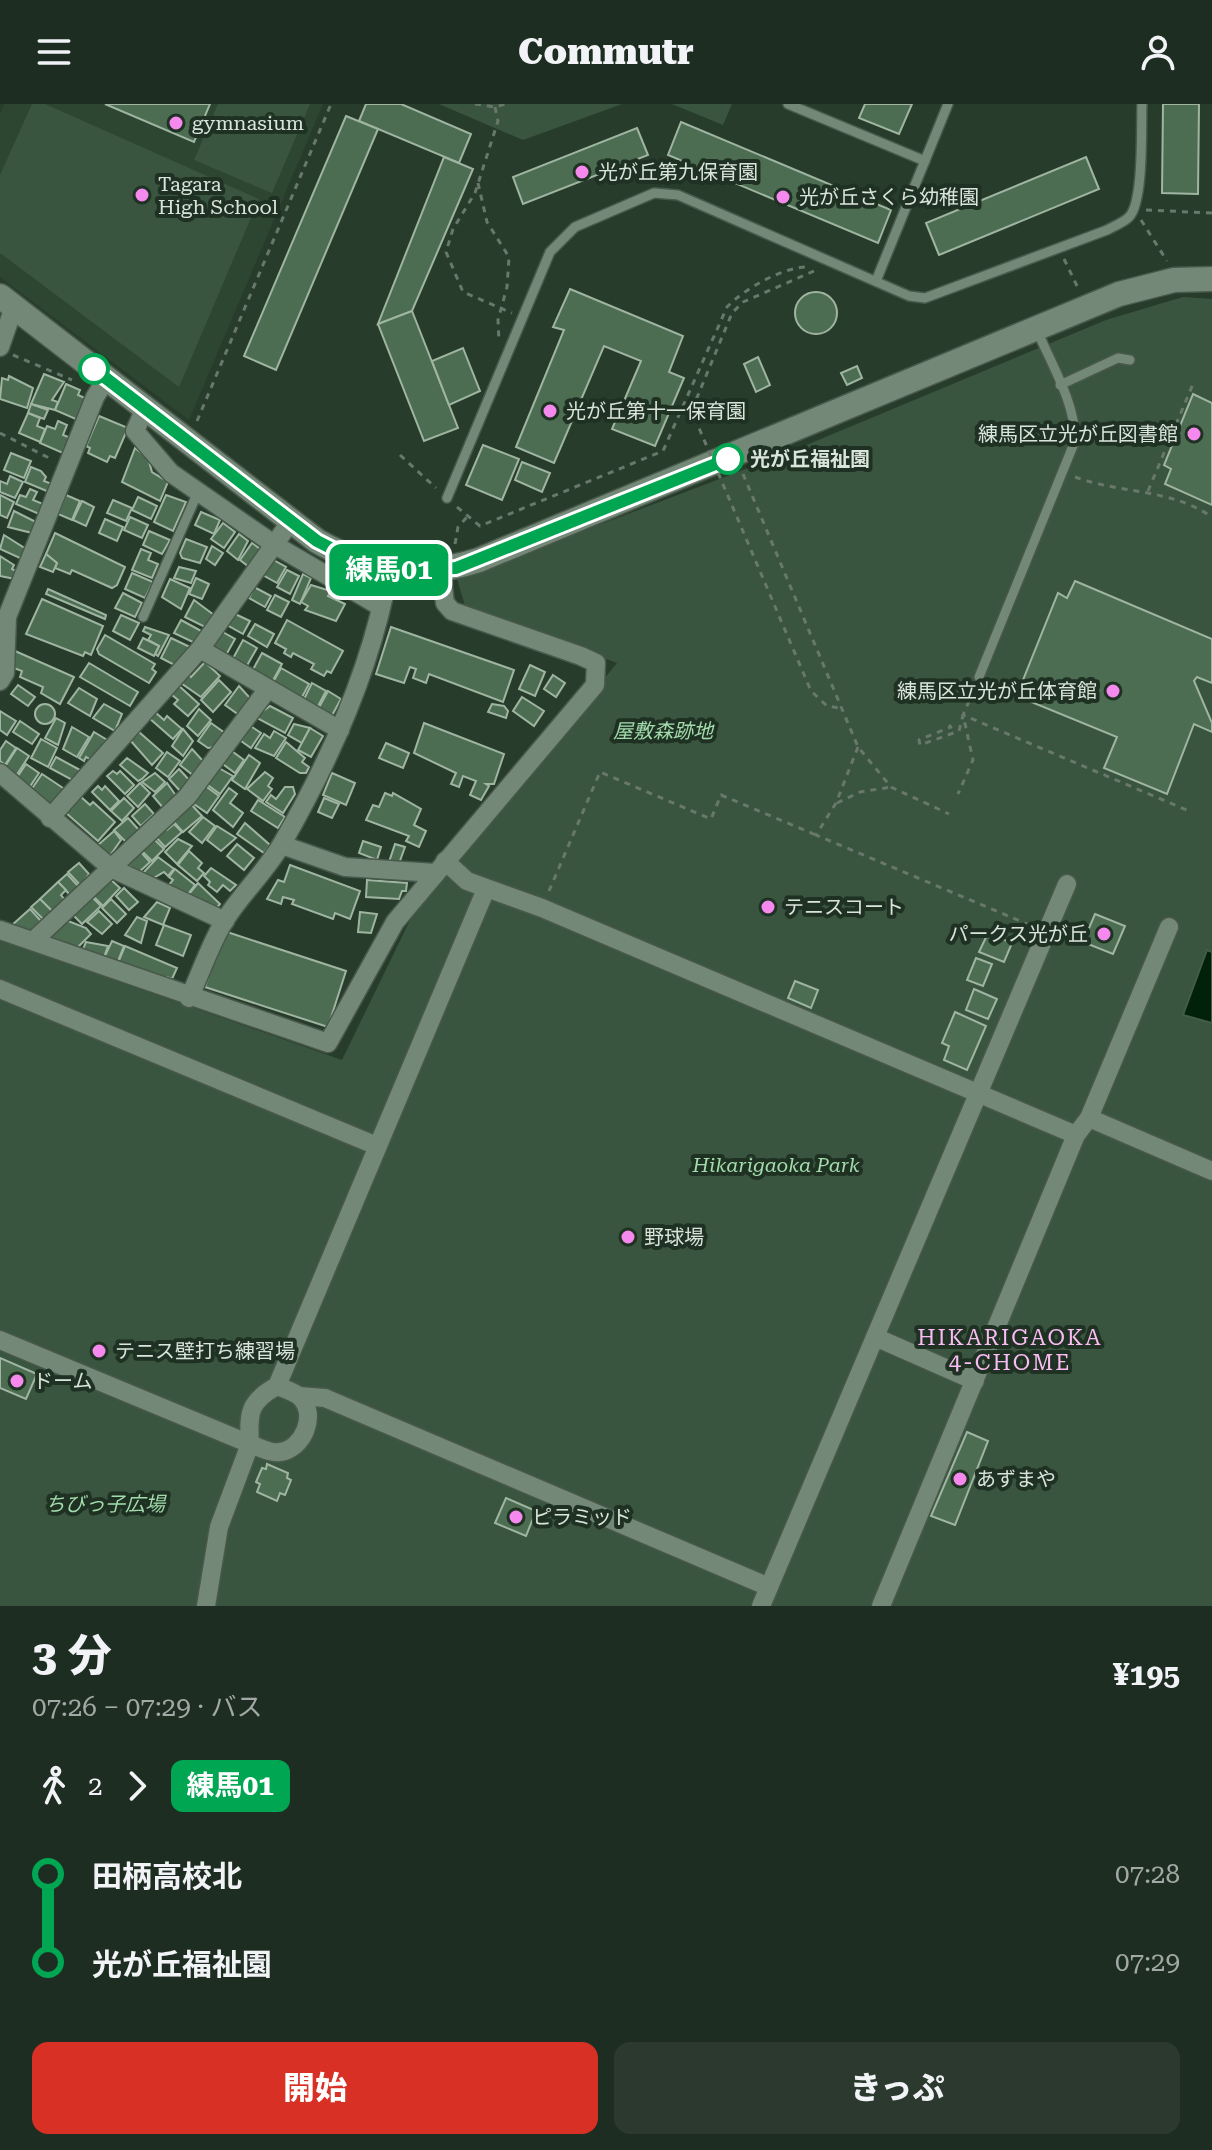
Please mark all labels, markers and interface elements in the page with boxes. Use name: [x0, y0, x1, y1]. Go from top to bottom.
icon: menu: [32, 30, 76, 74]
icon: person: [1136, 30, 1180, 74]
text: Commutr: [518, 31, 694, 73]
place label: gymnasium: [192, 111, 304, 135]
marker: gymnasium: [167, 114, 185, 132]
place label: 光が丘第九保育園: [598, 160, 758, 184]
marker: 光が丘第九保育園: [573, 163, 591, 181]
place label: Tagara High School: [158, 172, 278, 219]
place label: 光が丘さくら幼稚園: [799, 185, 979, 209]
marker: Tagara High School: [133, 186, 151, 204]
marker: 光が丘さくら幼稚園: [774, 188, 792, 206]
unlabelled marker: [79, 354, 109, 384]
place label: 光が丘第十一保育園: [566, 399, 746, 423]
marker: 光が丘第十一保育園: [541, 402, 559, 420]
place label: 練馬区立光が丘図書館: [978, 422, 1178, 446]
marker: 練馬区立光が丘図書館: [1185, 425, 1203, 443]
marker: 光が丘福祉園: [713, 444, 743, 474]
place label: 光が丘福祉園: [750, 447, 870, 471]
line badge: 練馬01: [333, 544, 445, 596]
text: 練馬01: [345, 553, 433, 586]
place label: 練馬区立光が丘体育館: [897, 679, 1097, 703]
marker: 練馬区立光が丘体育館: [1104, 682, 1122, 700]
park label: 屋敷森跡地: [613, 719, 715, 743]
place label: テニスコート: [784, 895, 904, 919]
marker: テニスコート: [759, 898, 777, 916]
place label: パークス光が丘: [949, 922, 1088, 946]
marker: パークス光が丘: [1095, 925, 1113, 943]
park label: Hikarigaoka Park: [691, 1153, 860, 1177]
place label: 野球場: [644, 1225, 704, 1249]
marker: 野球場: [619, 1228, 637, 1246]
district label: HIKARIGAOKA 4-CHOME: [917, 1325, 1103, 1375]
place label: テニス壁打ち練習場: [115, 1339, 295, 1363]
marker: テニス壁打ち練習場: [90, 1342, 108, 1360]
place label: ドーム: [33, 1369, 92, 1393]
marker: ドーム: [8, 1372, 26, 1390]
place label: あずまや: [976, 1467, 1056, 1491]
marker: あずまや: [951, 1470, 969, 1488]
park label: ちびっ子広場: [45, 1492, 167, 1516]
place label: ピラミッド: [532, 1505, 632, 1529]
marker: ピラミッド: [507, 1508, 525, 1526]
text: 3 分: [32, 1630, 112, 1682]
text: ¥195: [1113, 1657, 1180, 1692]
text: 07:26 – 07:29 · バス: [32, 1692, 262, 1722]
icon: walk: [32, 1764, 76, 1808]
icon: forward: [115, 1764, 159, 1808]
text: 練馬01: [187, 1769, 274, 1802]
text: 2: [88, 1771, 103, 1801]
text: 田柄高校北: [92, 1859, 242, 1894]
text: 07:28: [1115, 1859, 1180, 1889]
text: 光が丘福祉園: [92, 1947, 272, 1982]
text: 07:29: [1115, 1947, 1180, 1977]
button: 開始: [32, 2042, 598, 2134]
button: きっぷ: [614, 2042, 1180, 2134]

